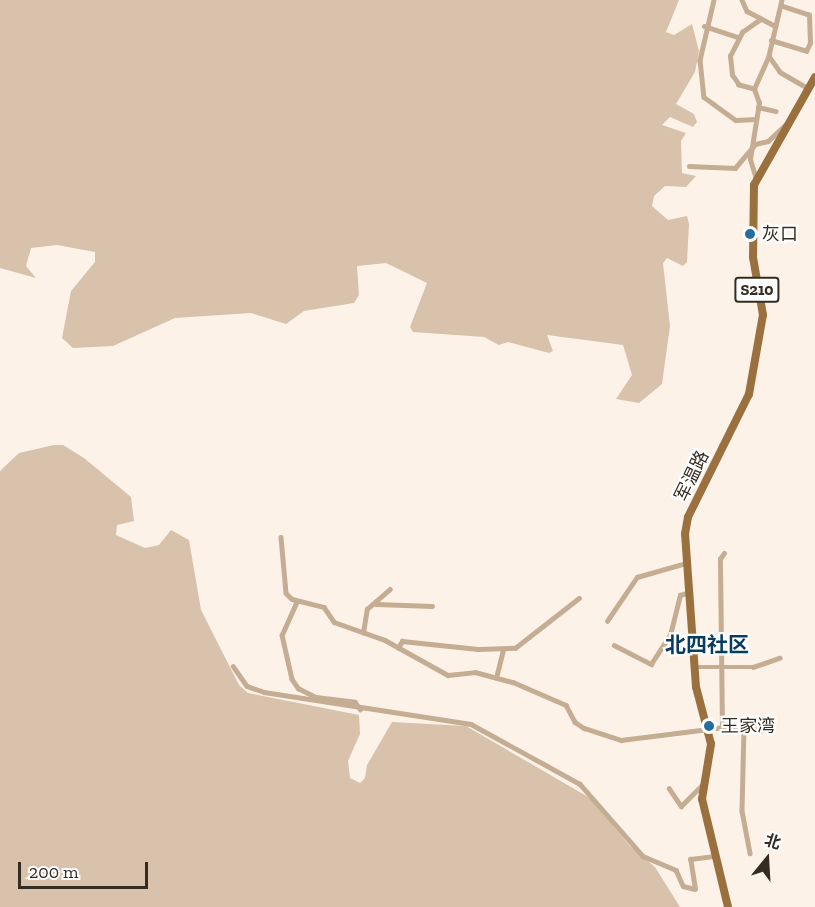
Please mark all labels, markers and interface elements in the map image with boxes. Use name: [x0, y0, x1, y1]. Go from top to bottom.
place label: 灰口: [762, 223, 798, 245]
marker: 灰口: [743, 227, 757, 241]
road number: S210: [733, 277, 781, 303]
street label: 军温路: [670, 447, 714, 505]
district label: 北四社区: [665, 632, 749, 658]
place label: 王家湾: [721, 715, 775, 737]
marker: 王家湾: [702, 719, 716, 733]
north arrow: [737, 829, 797, 889]
text: 北: [762, 830, 783, 853]
scale bar: [21, 850, 152, 888]
text: 200 m: [29, 861, 79, 883]

